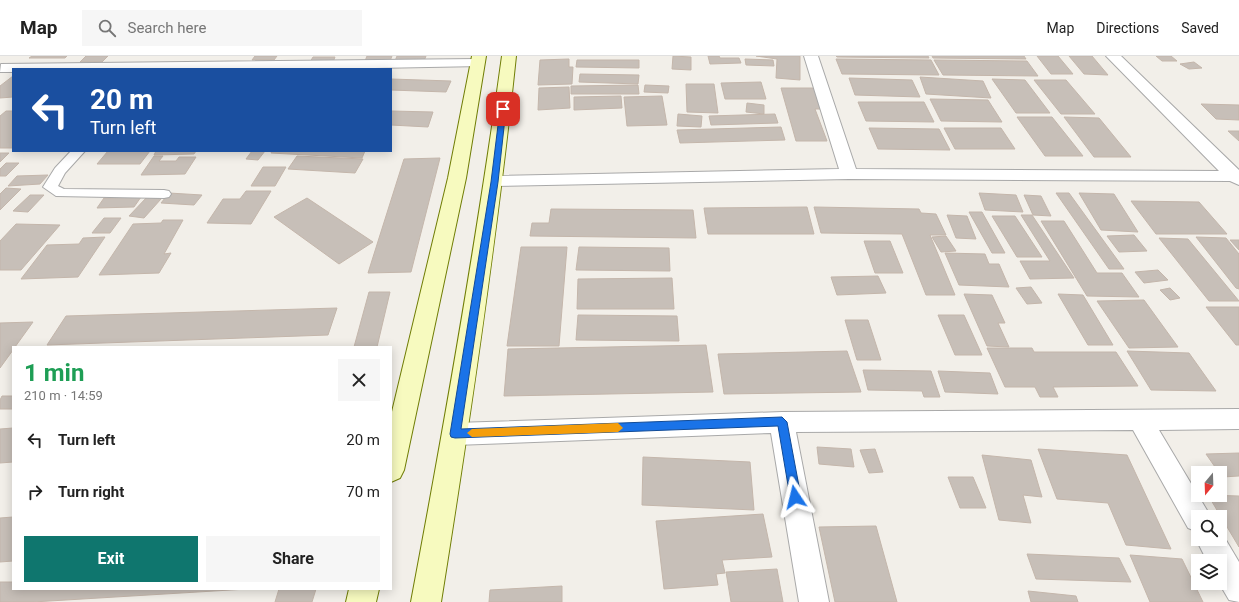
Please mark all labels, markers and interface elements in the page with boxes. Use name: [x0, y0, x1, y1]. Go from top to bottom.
search box: [82, 10, 362, 46]
text: Map: [20, 16, 58, 39]
icon: search: [96, 17, 118, 39]
text: Search here: [128, 19, 206, 37]
text: Map: [1047, 20, 1074, 36]
text: Directions: [1096, 20, 1159, 36]
text: Saved: [1181, 20, 1219, 36]
text: 20 m: [90, 83, 153, 116]
icon: left: [24, 84, 76, 136]
pin: [486, 92, 520, 126]
icon: arrive: [492, 98, 514, 120]
text: Turn left: [90, 117, 156, 138]
text: 1 min: [24, 359, 84, 387]
button: close: [338, 359, 380, 401]
text: 210 m · 14:59: [24, 388, 103, 403]
icon: left: [24, 429, 46, 451]
text: Turn left: [58, 431, 115, 449]
text: 20 m: [346, 431, 380, 449]
north arrow: [1191, 466, 1227, 502]
map controls: [1191, 466, 1227, 590]
position arrow: [774, 476, 816, 518]
icon: right: [24, 481, 46, 503]
text: Turn right: [58, 483, 124, 501]
text: 70 m: [346, 483, 380, 501]
button: search: [1191, 510, 1227, 546]
button: Exit: [24, 536, 198, 582]
button: Share: [206, 536, 380, 582]
button: layers: [1191, 554, 1227, 590]

